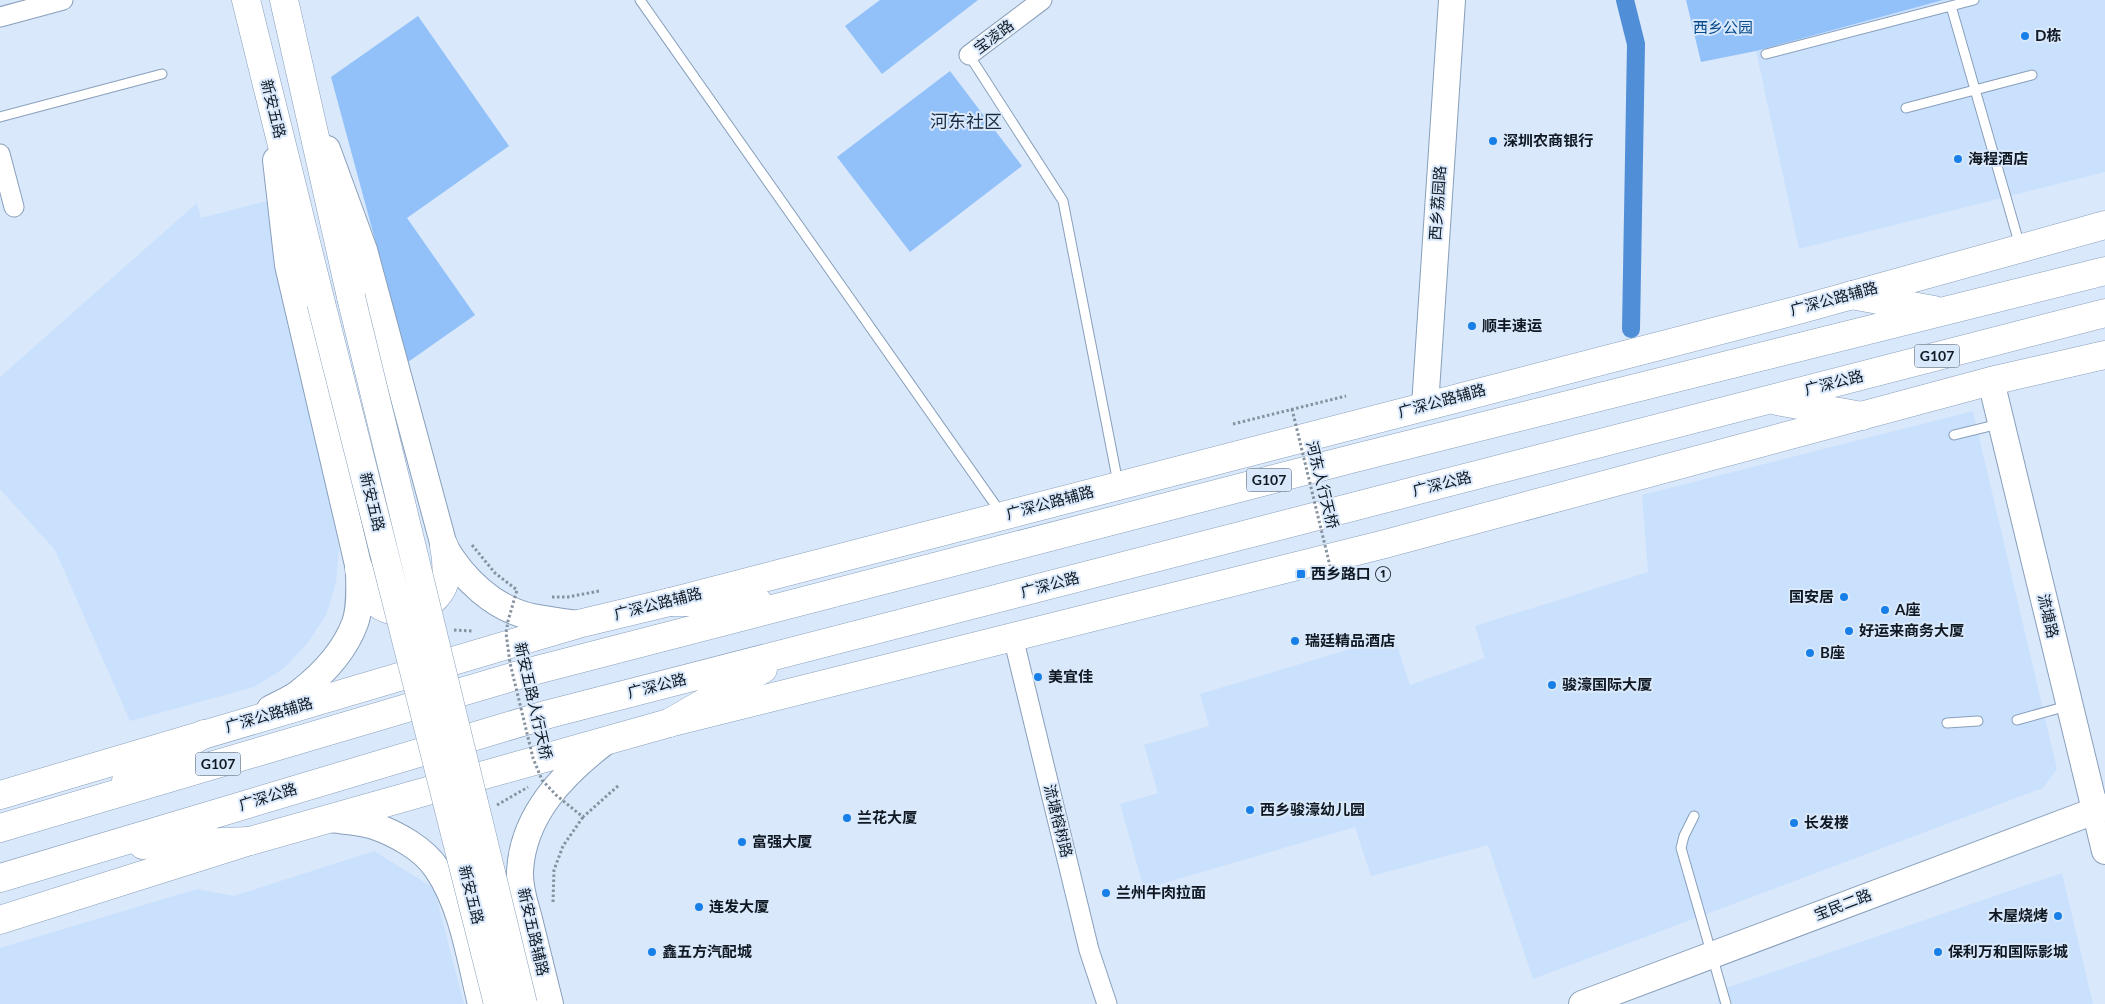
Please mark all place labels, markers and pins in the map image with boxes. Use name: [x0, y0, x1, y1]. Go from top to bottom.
place label: D栋: [2035, 26, 2061, 44]
marker: D栋: [2019, 30, 2031, 42]
place label: 深圳农商银行: [1503, 131, 1593, 149]
marker: 深圳农商银行: [1487, 135, 1499, 147]
place label: 海程酒店: [1968, 149, 2028, 167]
marker: 海程酒店: [1952, 153, 1964, 165]
place label: 顺丰速运: [1482, 316, 1542, 334]
marker: 顺丰速运: [1466, 320, 1478, 332]
place label: 西乡路口 ①: [1311, 564, 1392, 582]
marker: 西乡路口 ①: [1295, 568, 1307, 580]
place label: 国安居: [1789, 587, 1834, 605]
marker: 国安居: [1838, 591, 1850, 603]
place label: A座: [1894, 600, 1920, 618]
marker: A座: [1879, 604, 1891, 616]
place label: 好运来商务大厦: [1859, 621, 1964, 639]
marker: 好运来商务大厦: [1843, 625, 1855, 637]
place label: 瑞廷精品酒店: [1305, 631, 1395, 649]
marker: 瑞廷精品酒店: [1289, 635, 1301, 647]
place label: B座: [1820, 643, 1845, 661]
marker: B座: [1804, 647, 1816, 659]
place label: 美宜佳: [1048, 667, 1093, 685]
marker: 美宜佳: [1032, 671, 1044, 683]
place label: 骏濠国际大厦: [1562, 675, 1652, 693]
marker: 骏濠国际大厦: [1546, 679, 1558, 691]
place label: 西乡骏濠幼儿园: [1260, 800, 1365, 818]
marker: 西乡骏濠幼儿园: [1244, 804, 1256, 816]
place label: 兰花大厦: [857, 808, 917, 826]
marker: 兰花大厦: [841, 812, 853, 824]
place label: 长发楼: [1804, 813, 1849, 831]
marker: 长发楼: [1788, 817, 1800, 829]
place label: 富强大厦: [752, 832, 812, 850]
marker: 富强大厦: [736, 836, 748, 848]
place label: 兰州牛肉拉面: [1116, 883, 1206, 901]
marker: 兰州牛肉拉面: [1100, 887, 1112, 899]
place label: 连发大厦: [709, 897, 769, 915]
marker: 连发大厦: [693, 901, 705, 913]
place label: 木屋烧烤: [1988, 906, 2048, 924]
marker: 木屋烧烤: [2052, 910, 2064, 922]
place label: 鑫五方汽配城: [662, 942, 752, 960]
place label: 保利万和国际影城: [1948, 942, 2068, 960]
marker: 鑫五方汽配城: [646, 946, 658, 958]
marker: 保利万和国际影城: [1932, 946, 1944, 958]

